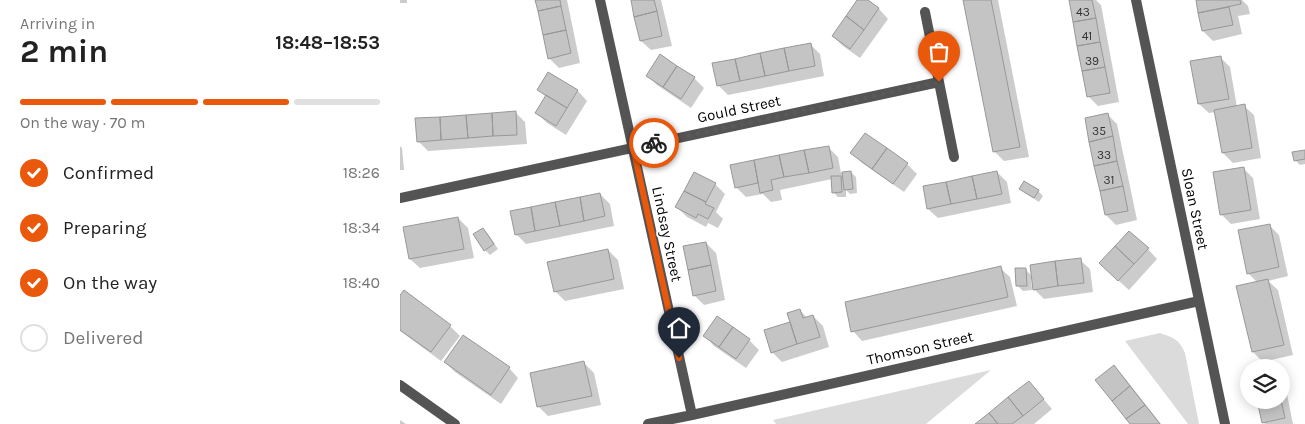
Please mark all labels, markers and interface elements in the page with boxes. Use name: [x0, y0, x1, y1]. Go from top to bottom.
house number: 43: [1076, 5, 1090, 19]
text: Arriving in: [20, 14, 95, 33]
house number: 41: [1082, 29, 1092, 43]
pin: [918, 31, 960, 82]
text: 18:48–18:53: [275, 32, 380, 54]
text: 2 min: [20, 33, 108, 70]
icon: bag: [925, 38, 953, 66]
house number: 39: [1085, 54, 1099, 68]
street label: Gould Street: [696, 91, 783, 127]
text: On the way · 70 m: [20, 113, 146, 132]
courier: [629, 118, 679, 168]
house number: 35: [1092, 124, 1106, 138]
icon: bike: [640, 129, 668, 157]
house number: 33: [1097, 148, 1111, 162]
icon: check: [20, 159, 48, 187]
text: Confirmed: [63, 162, 154, 184]
text: 18:26: [343, 163, 380, 182]
street label: Sloan Street: [1178, 166, 1213, 252]
house number: 31: [1103, 173, 1115, 187]
street label: Lindsay Street: [648, 185, 686, 284]
icon: check: [20, 214, 48, 242]
text: Preparing: [63, 217, 146, 239]
text: 18:34: [343, 218, 380, 237]
icon: check: [20, 269, 48, 297]
text: On the way: [63, 272, 157, 294]
text: 18:40: [343, 273, 380, 292]
pin: [658, 307, 700, 358]
icon: home: [665, 314, 693, 342]
text: Delivered: [63, 327, 143, 349]
street label: Thomson Street: [865, 327, 975, 369]
map controls: [1240, 359, 1290, 409]
button: layers: [1240, 359, 1290, 409]

